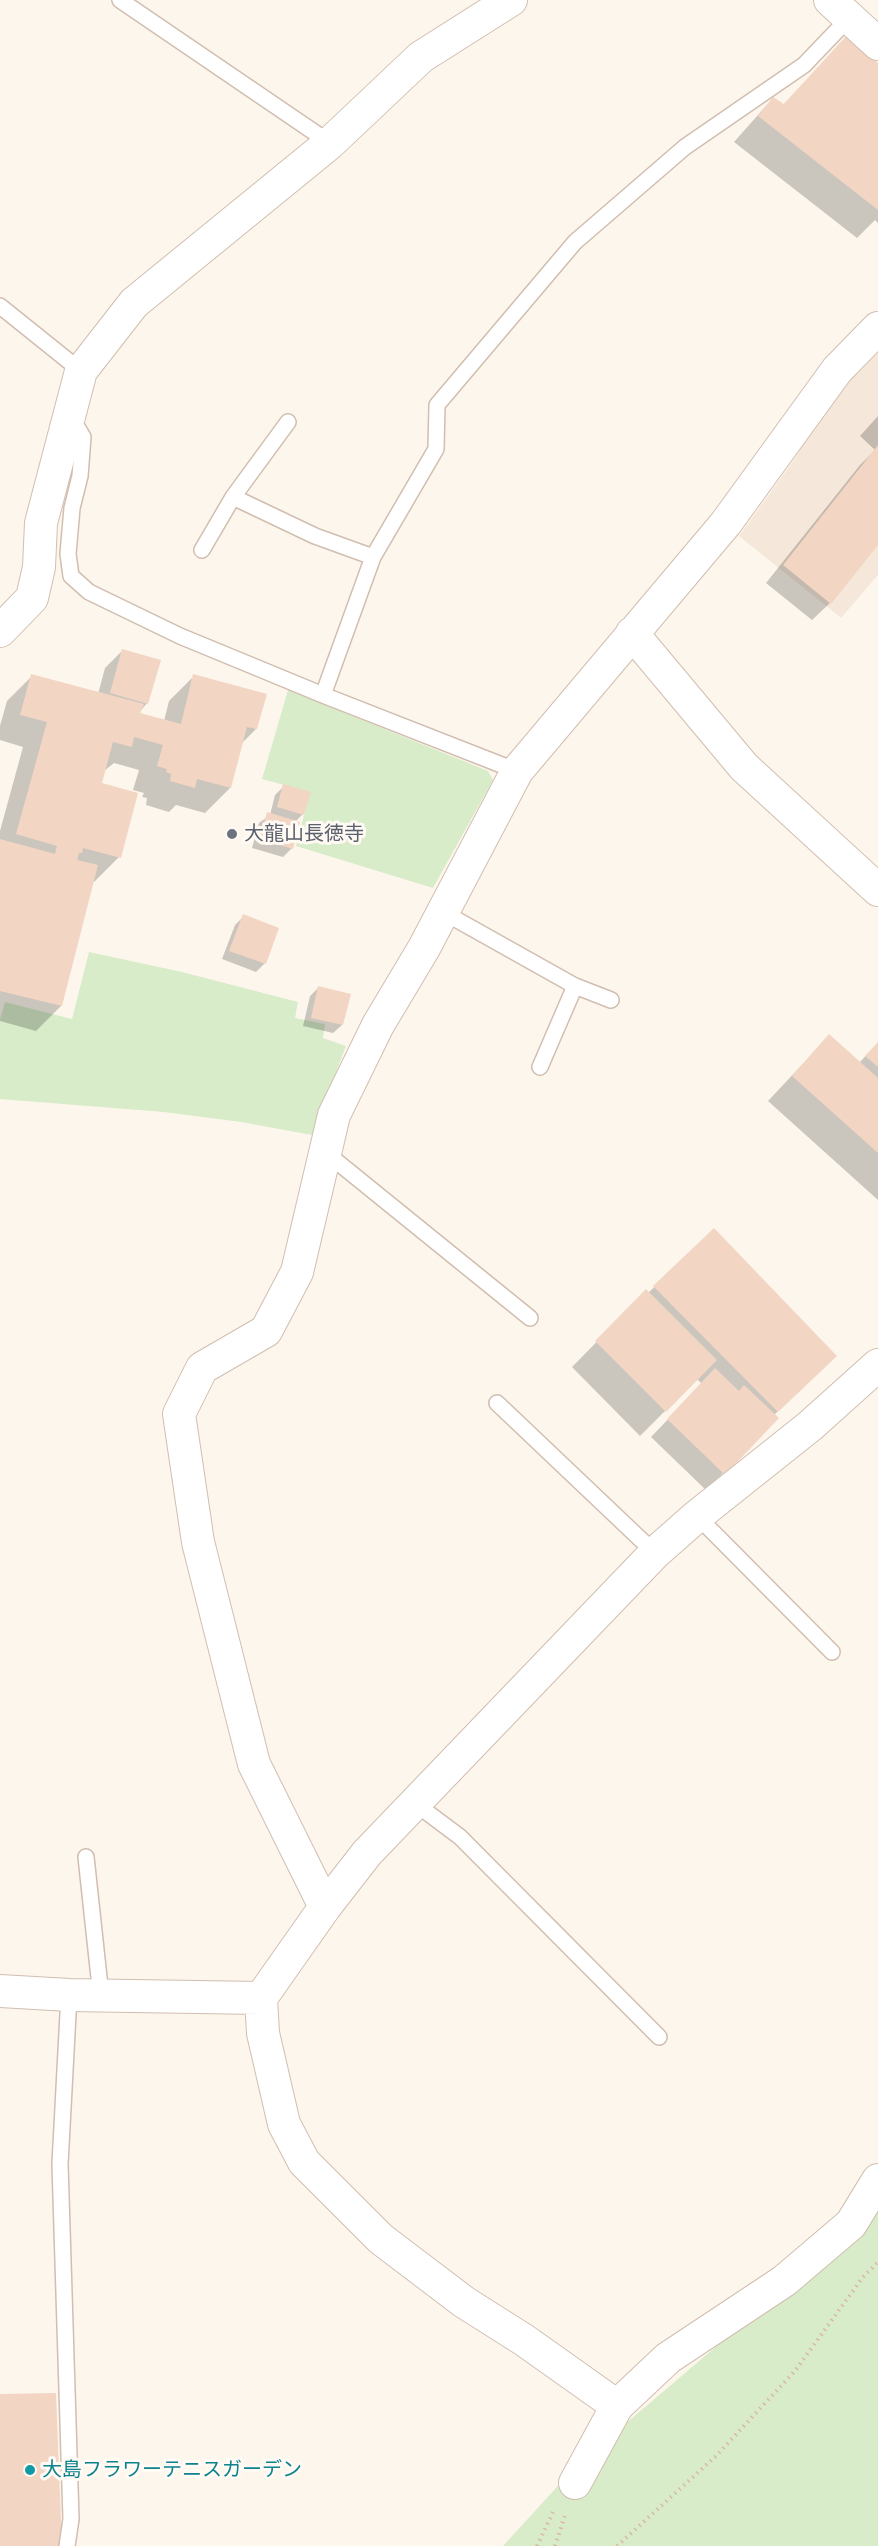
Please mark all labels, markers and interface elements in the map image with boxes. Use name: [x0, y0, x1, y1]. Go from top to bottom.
place label: 大龍山長徳寺: [244, 822, 364, 846]
marker: 大龍山長徳寺: [225, 827, 239, 841]
place label: 大島フラワーテニスガーデン: [42, 2458, 302, 2482]
marker: 大島フラワーテニスガーデン: [23, 2463, 37, 2477]

